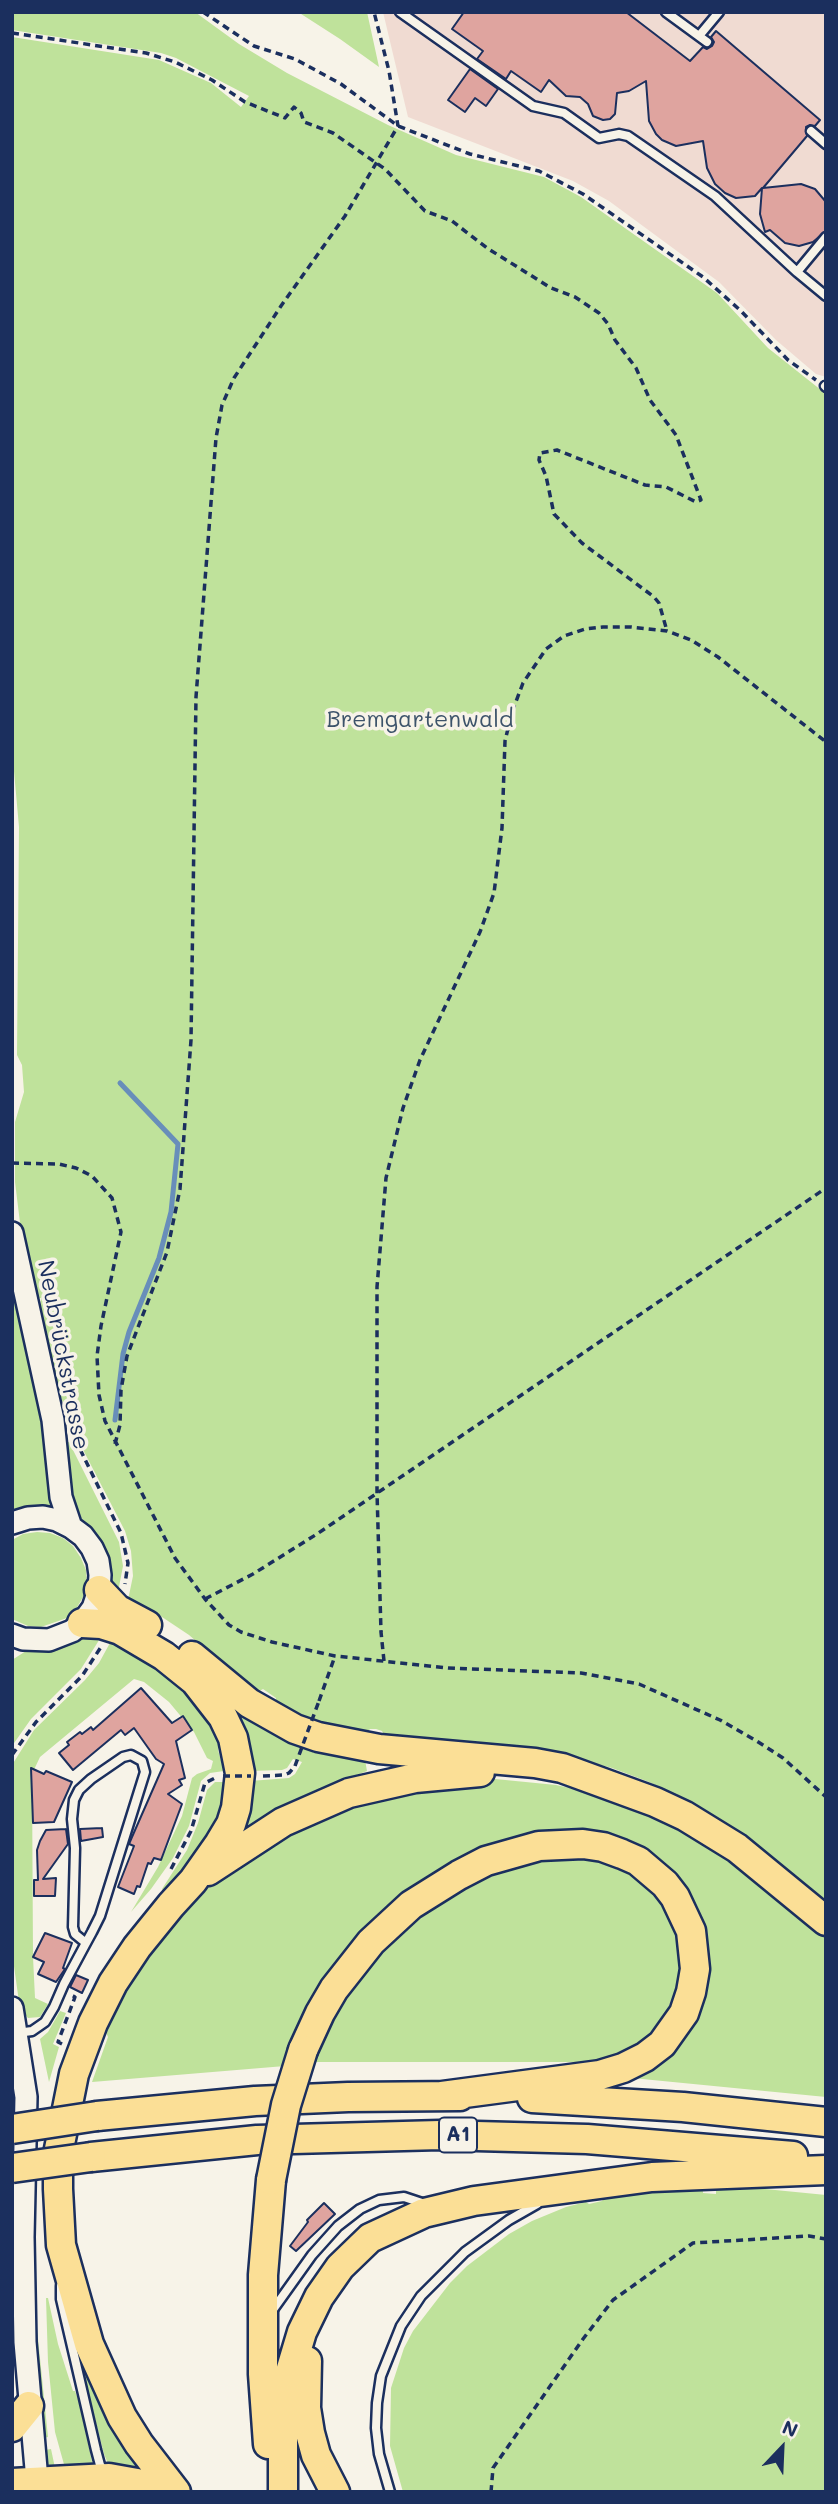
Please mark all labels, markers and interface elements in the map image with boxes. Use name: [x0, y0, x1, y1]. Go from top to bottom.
park label: Bremgartenwald: [326, 706, 514, 734]
street label: Neubrückstrasse: [31, 1258, 95, 1452]
road number: A1: [439, 2118, 477, 2152]
north arrow: [747, 2413, 817, 2483]
text: N: [779, 2414, 802, 2443]

